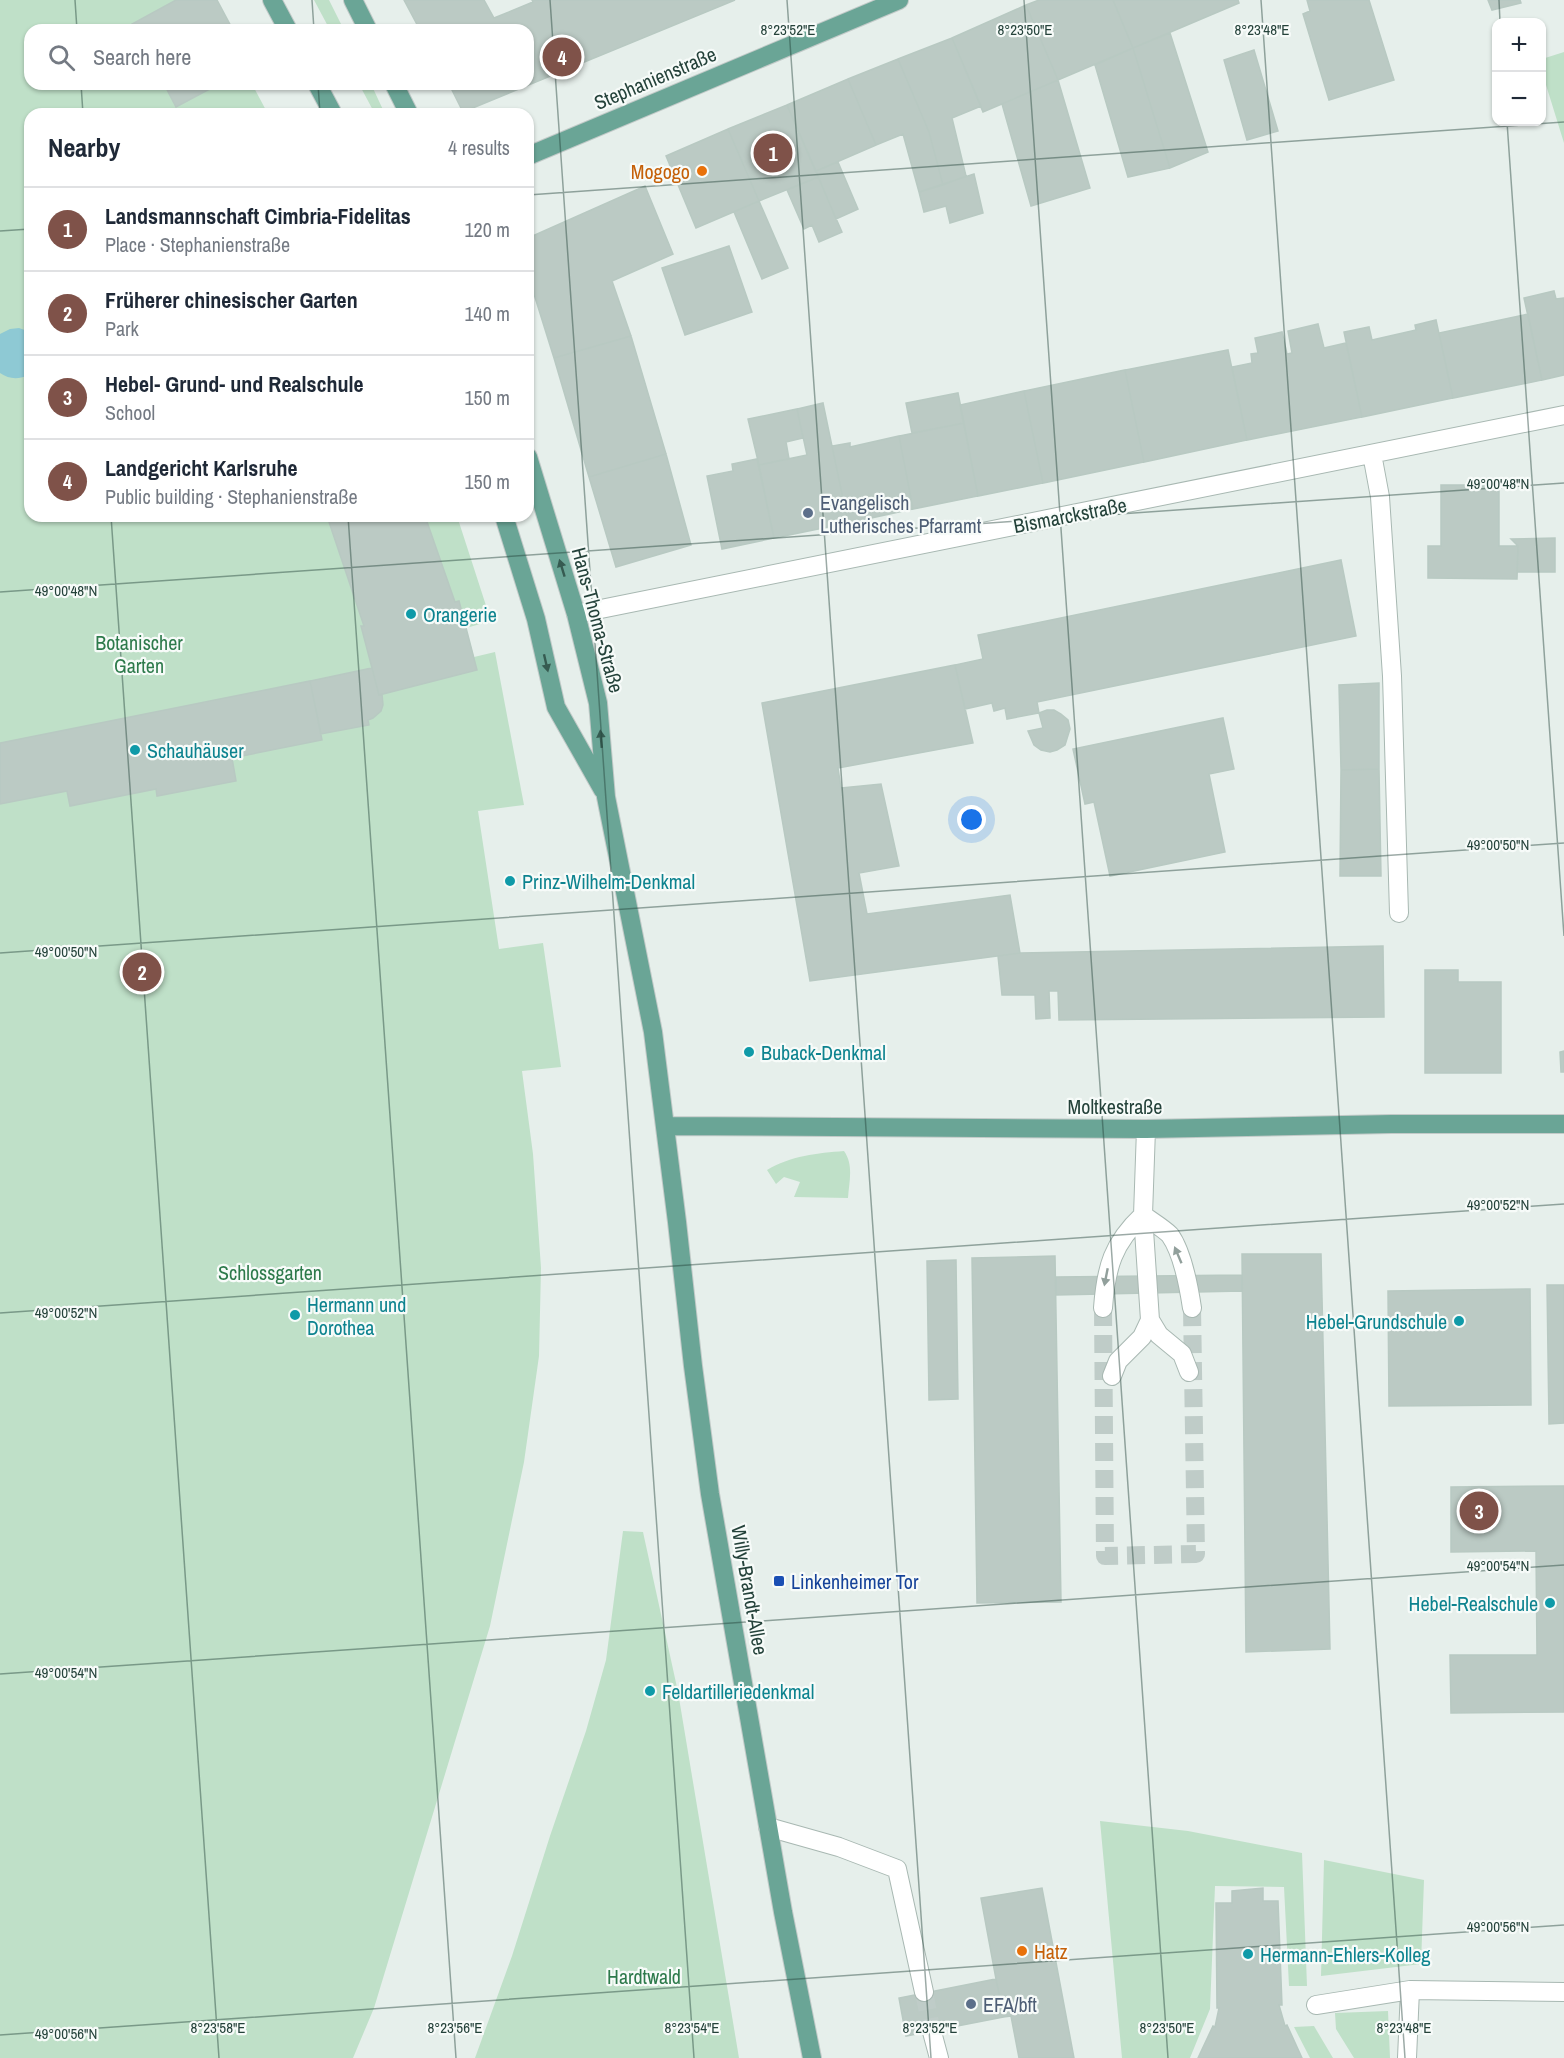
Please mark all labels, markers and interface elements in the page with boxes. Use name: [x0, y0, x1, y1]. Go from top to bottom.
map controls: [1492, 18, 1546, 126]
button: +: [1492, 18, 1546, 72]
text: 8°23'52"E: [760, 19, 816, 40]
text: 8°23'50"E: [997, 19, 1053, 40]
text: 8°23'48"E: [1234, 19, 1290, 40]
search box: [24, 24, 534, 90]
pin: 4: [542, 34, 582, 80]
street label: Stephanienstraße: [590, 40, 720, 116]
icon: search: [45, 41, 78, 74]
text: Search here: [93, 42, 191, 72]
button: −: [1492, 72, 1546, 126]
text: Nearby: [48, 130, 120, 165]
pin: 1: [754, 130, 792, 176]
text: 4 results: [448, 134, 510, 161]
place label: Mogogo: [631, 158, 690, 185]
marker: Mogogo: [695, 164, 709, 178]
text: Landsmannschaft Cimbria-Fidelitas: [105, 201, 411, 231]
text: 1: [63, 216, 72, 243]
text: 120 m: [464, 216, 510, 243]
text: Place · Stephanienstraße: [105, 231, 290, 258]
text: Früherer chinesischer Garten: [105, 285, 358, 315]
text: 2: [63, 300, 72, 327]
text: 140 m: [464, 300, 510, 327]
text: Park: [105, 315, 139, 342]
text: Hebel- Grund- und Realschule: [105, 369, 364, 399]
text: 3: [63, 384, 72, 411]
text: 150 m: [464, 384, 510, 411]
text: School: [105, 399, 155, 426]
text: Landgericht Karlsruhe: [105, 453, 297, 483]
text: 4: [63, 468, 72, 495]
text: 150 m: [464, 468, 510, 495]
text: 49°00'48"N: [1467, 473, 1529, 494]
text: Public building · Stephanienstraße: [105, 483, 358, 510]
place label: Evangelisch Lutherisches Pfarramt: [820, 489, 982, 539]
street label: Bismarckstraße: [1011, 491, 1129, 539]
marker: Evangelisch Lutherisches Pfarramt: [801, 506, 815, 520]
street label: Hans-Thoma-Straße: [566, 544, 630, 696]
one-way arrow: [557, 559, 566, 577]
text: 49°00'48"N: [35, 580, 97, 601]
place label: Orangerie: [423, 601, 497, 628]
marker: Orangerie: [404, 607, 418, 621]
park label: Botanischer Garten: [95, 629, 183, 679]
one-way arrow: [542, 654, 551, 673]
one-way arrow: [596, 729, 606, 748]
place label: Schauhäuser: [147, 737, 244, 764]
marker: Schauhäuser: [128, 743, 142, 757]
your location: [957, 805, 986, 834]
text: 49°00'50"N: [1467, 834, 1529, 855]
place label: Prinz-Wilhelm-Denkmal: [522, 868, 695, 895]
marker: Prinz-Wilhelm-Denkmal: [503, 874, 517, 888]
text: 49°00'50"N: [35, 941, 97, 962]
pin: 2: [122, 950, 162, 994]
place label: Buback-Denkmal: [761, 1039, 886, 1066]
marker: Buback-Denkmal: [742, 1045, 756, 1059]
street label: Moltkestraße: [1068, 1093, 1162, 1120]
text: 49°00'52"N: [1467, 1194, 1529, 1215]
one-way arrow: [1173, 1246, 1182, 1264]
park label: Schlossgarten: [218, 1259, 322, 1286]
one-way arrow: [1101, 1267, 1110, 1286]
place label: Hermann und Dorothea: [307, 1291, 406, 1341]
text: 49°00'52"N: [35, 1302, 97, 1323]
marker: Hermann und Dorothea: [288, 1308, 302, 1322]
place label: Hebel-Grundschule: [1306, 1308, 1447, 1335]
marker: Hebel-Grundschule: [1452, 1314, 1466, 1328]
pin: 3: [1460, 1488, 1498, 1534]
street label: Willy-Brandt-Allee: [725, 1523, 775, 1657]
text: 49°00'54"N: [1467, 1555, 1529, 1576]
place label: Linkenheimer Tor: [791, 1568, 919, 1595]
marker: Linkenheimer Tor: [772, 1574, 786, 1588]
place label: Hebel-Realschule: [1409, 1590, 1538, 1617]
marker: Hebel-Realschule: [1543, 1596, 1557, 1610]
text: 49°00'54"N: [35, 1662, 97, 1683]
place label: Feldartilleriedenkmal: [662, 1678, 814, 1705]
marker: Feldartilleriedenkmal: [643, 1684, 657, 1698]
text: 49°00'56"N: [1467, 1916, 1529, 1937]
place label: Hatz: [1034, 1938, 1068, 1965]
place label: Hermann-Ehlers-Kolleg: [1260, 1941, 1430, 1968]
marker: Hatz: [1015, 1944, 1029, 1958]
marker: Hermann-Ehlers-Kolleg: [1241, 1947, 1255, 1961]
park label: Hardtwald: [607, 1963, 681, 1990]
place label: EFA/bft: [983, 1991, 1037, 2018]
marker: EFA/bft: [964, 1997, 978, 2011]
text: 8°23'58"E: [190, 2017, 246, 2038]
text: 8°23'56"E: [427, 2017, 483, 2038]
text: 8°23'54"E: [664, 2017, 720, 2038]
text: 8°23'52"E: [902, 2017, 958, 2038]
text: 8°23'50"E: [1139, 2017, 1195, 2038]
text: 8°23'48"E: [1376, 2017, 1432, 2038]
text: 49°00'56"N: [35, 2023, 97, 2044]

